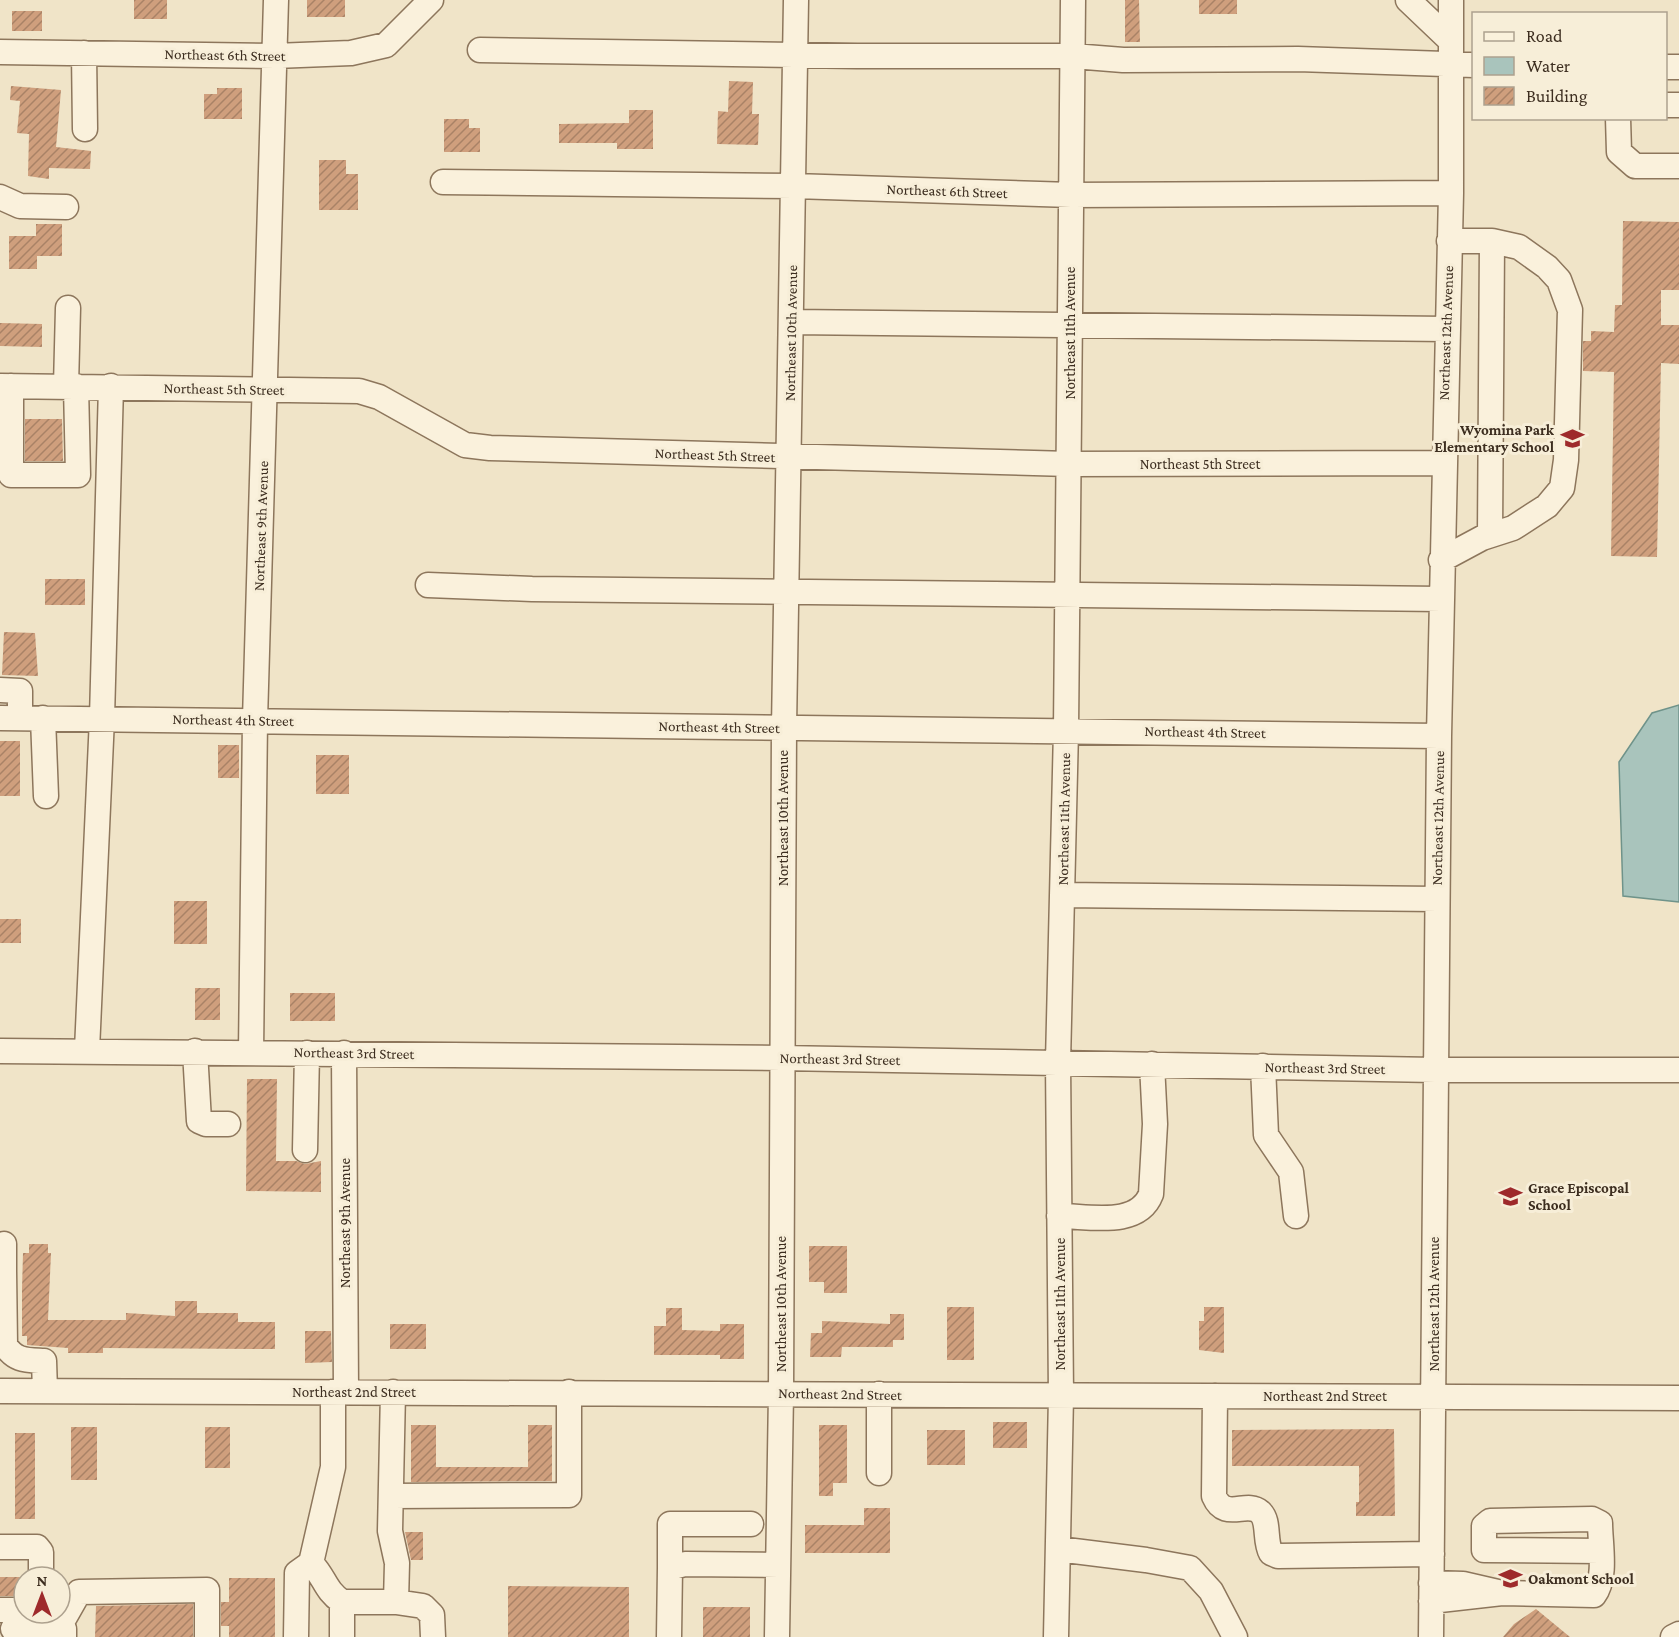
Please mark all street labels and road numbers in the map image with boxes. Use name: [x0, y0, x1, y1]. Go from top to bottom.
street label: Northeast 6th Street: [164, 46, 287, 64]
street label: Northeast 6th Street: [886, 181, 1009, 201]
street label: Northeast 10th Avenue: [782, 264, 800, 401]
street label: Northeast 12th Avenue: [1436, 265, 1456, 401]
street label: Northeast 11th Avenue: [1062, 266, 1078, 399]
street label: Northeast 5th Street: [163, 380, 286, 398]
street label: Northeast 5th Street: [654, 445, 777, 465]
street label: Northeast 5th Street: [1140, 456, 1261, 472]
street label: Northeast 9th Avenue: [251, 460, 271, 591]
street label: Northeast 4th Street: [172, 711, 295, 729]
street label: Northeast 4th Street: [658, 718, 781, 736]
street label: Northeast 4th Street: [1144, 723, 1267, 741]
street label: Northeast 10th Avenue: [775, 749, 791, 886]
street label: Northeast 12th Avenue: [1429, 750, 1447, 886]
street label: Northeast 11th Avenue: [1055, 752, 1073, 886]
street label: Northeast 3rd Street: [293, 1044, 416, 1062]
street label: Northeast 3rd Street: [779, 1050, 902, 1068]
street label: Northeast 3rd Street: [1264, 1059, 1387, 1077]
street label: Northeast 9th Avenue: [337, 1157, 353, 1288]
street label: Northeast 10th Avenue: [773, 1235, 789, 1372]
street label: Northeast 12th Avenue: [1426, 1236, 1442, 1371]
street label: Northeast 11th Avenue: [1052, 1237, 1068, 1370]
street label: Northeast 2nd Street: [292, 1384, 417, 1400]
street label: Northeast 2nd Street: [778, 1385, 903, 1403]
street label: Northeast 2nd Street: [1263, 1388, 1388, 1404]

